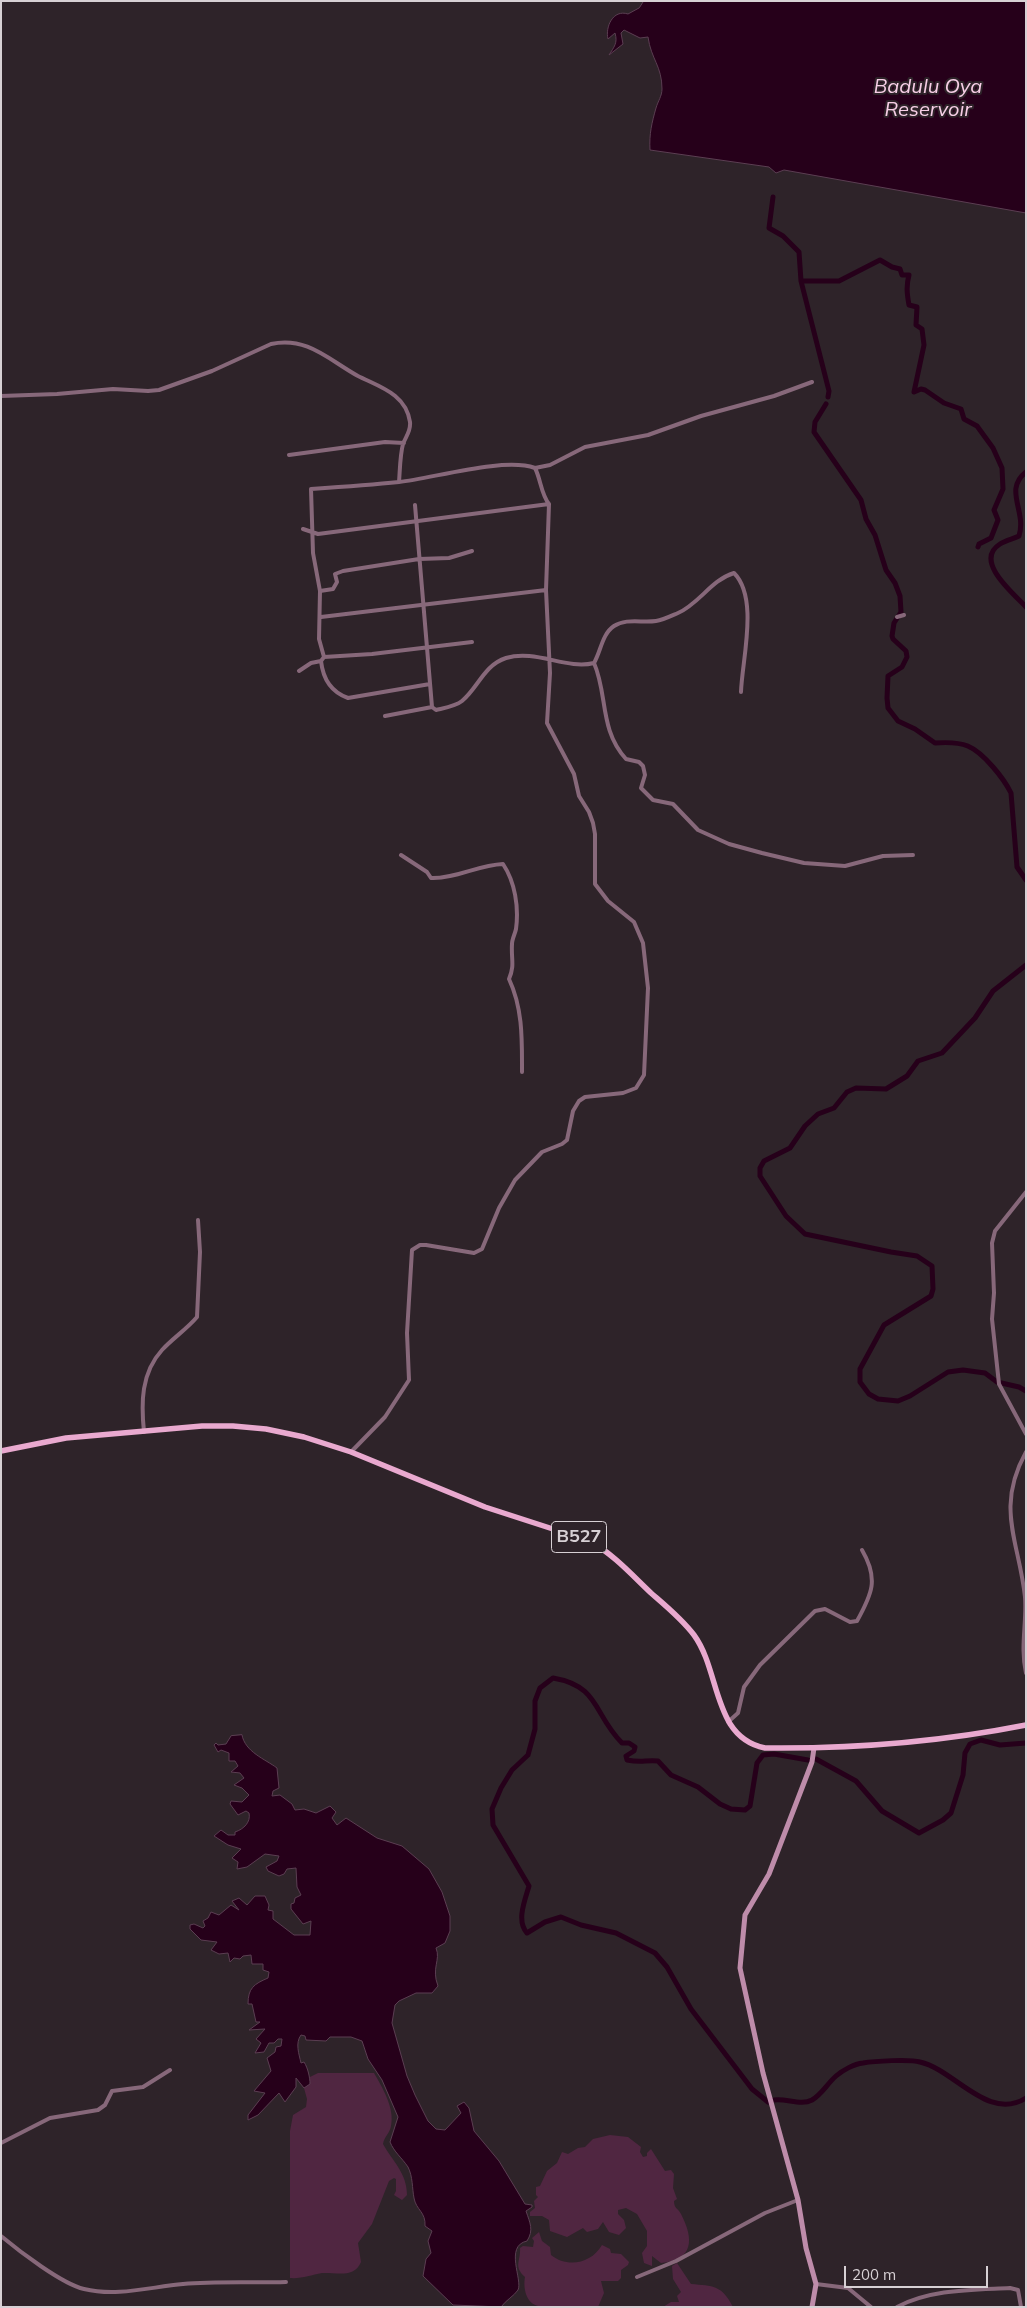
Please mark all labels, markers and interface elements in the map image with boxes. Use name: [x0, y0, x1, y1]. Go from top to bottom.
water label: Badulu Oya Reservoir: [874, 75, 982, 122]
road number: B527: [552, 1521, 606, 1552]
scale bar: [847, 2256, 991, 2288]
text: 200 m: [852, 2265, 896, 2284]

